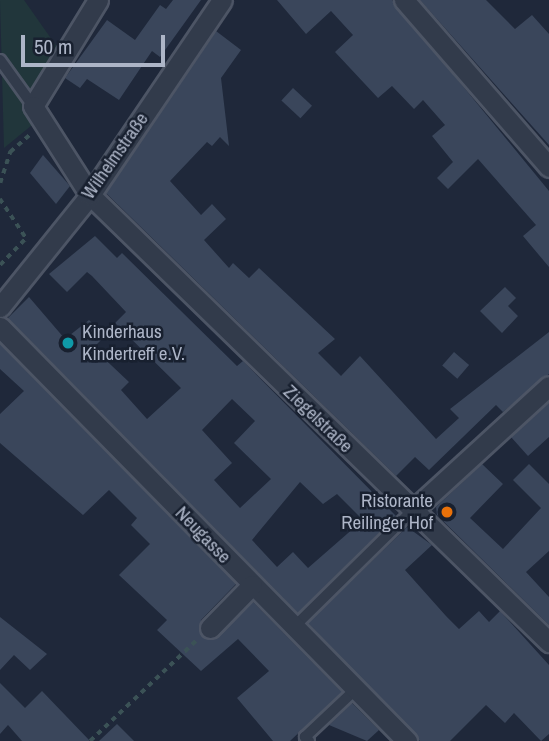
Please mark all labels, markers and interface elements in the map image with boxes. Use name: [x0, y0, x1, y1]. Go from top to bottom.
scale bar: [24, 21, 168, 65]
text: 50 m: [34, 32, 72, 61]
street label: Wilhelmstraße: [77, 108, 153, 204]
place label: Kinderhaus Kindertreff e.V.: [82, 321, 185, 365]
marker: Kinderhaus Kindertreff e.V.: [60, 335, 76, 351]
street label: Ziegelstraße: [279, 380, 357, 458]
place label: Ristorante Reilinger Hof: [341, 490, 433, 534]
street label: Neugasse: [170, 502, 236, 568]
marker: Ristorante Reilinger Hof: [439, 504, 455, 520]

